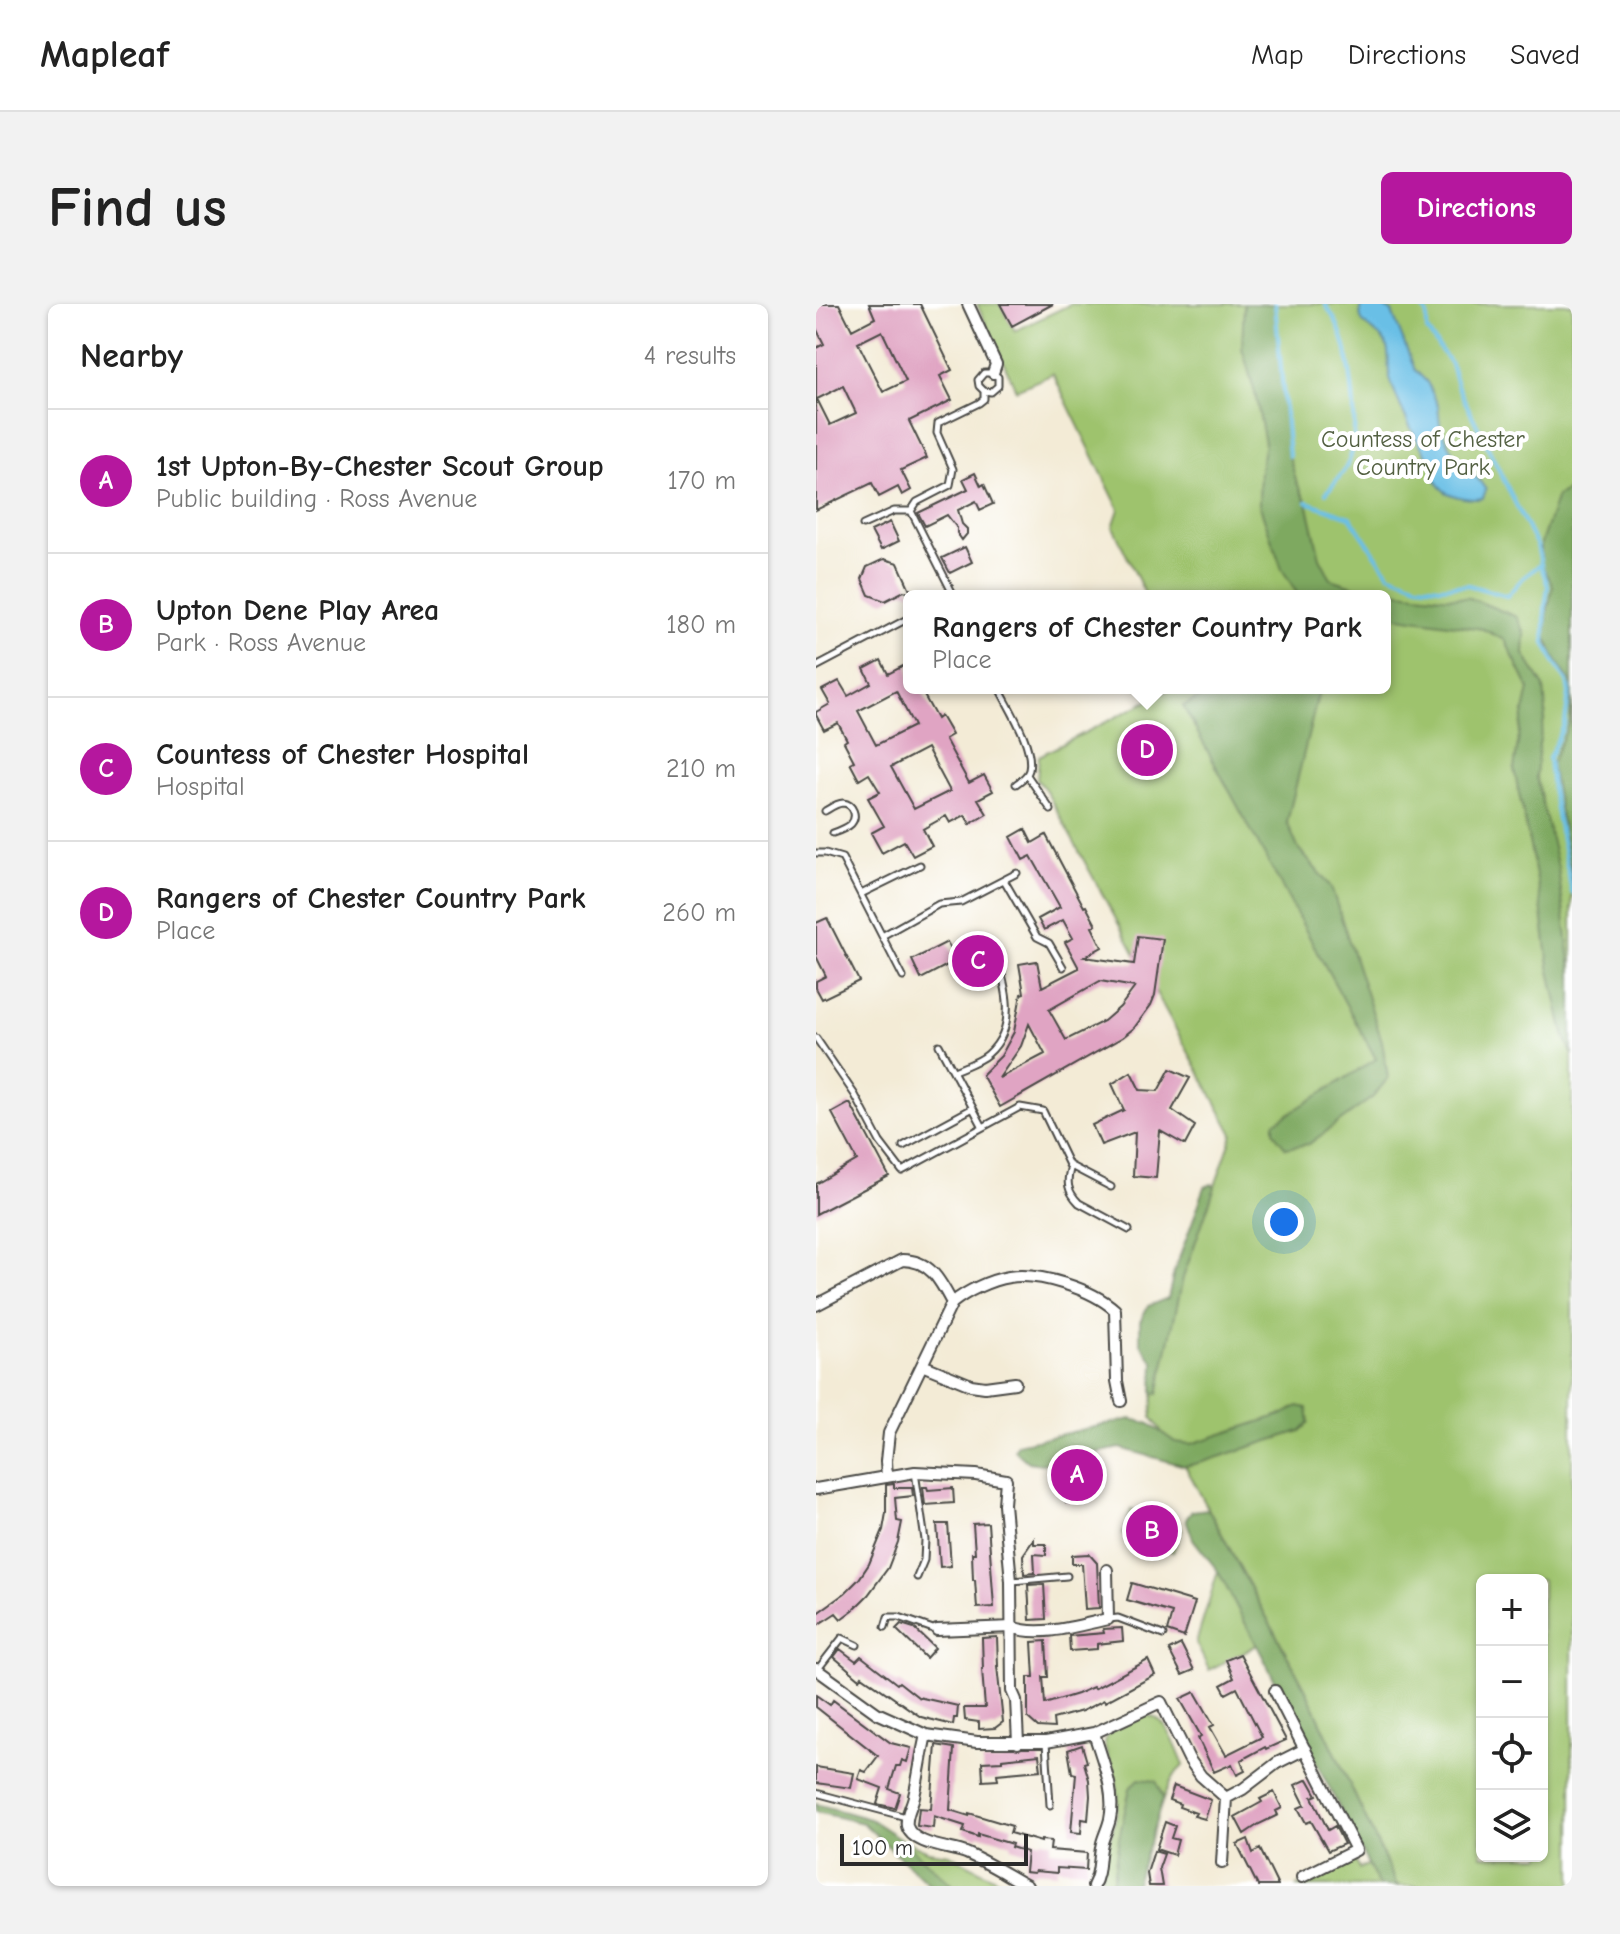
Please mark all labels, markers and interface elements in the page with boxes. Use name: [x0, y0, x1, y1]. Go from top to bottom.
text: Mapleaf: [40, 33, 169, 77]
text: Map: [1251, 39, 1304, 71]
text: Directions: [1348, 39, 1466, 71]
text: Saved: [1510, 39, 1580, 71]
button: Directions: [1381, 172, 1572, 244]
text: Find us: [48, 176, 227, 240]
text: Nearby: [80, 336, 183, 376]
text: 4 results: [644, 341, 736, 371]
park label: Countess of Chester Country Park: [1321, 425, 1525, 481]
text: 1st Upton-By-Chester Scout Group: [156, 449, 604, 484]
text: A: [99, 466, 113, 496]
text: 170 m: [667, 466, 736, 496]
text: Public building · Ross Avenue: [156, 484, 477, 514]
popup: [903, 590, 1391, 694]
text: Upton Dene Play Area: [156, 593, 439, 628]
text: B: [98, 610, 114, 640]
text: 180 m: [666, 610, 736, 640]
text: Rangers of Chester Country Park: [932, 610, 1362, 645]
text: Park · Ross Avenue: [156, 628, 366, 658]
text: Place: [932, 645, 991, 675]
pin: D: [1121, 720, 1173, 780]
text: Countess of Chester Hospital: [156, 737, 529, 772]
text: C: [98, 754, 114, 784]
text: 210 m: [666, 754, 736, 784]
text: Hospital: [156, 772, 245, 802]
text: Rangers of Chester Country Park: [156, 881, 586, 916]
text: D: [98, 898, 114, 928]
text: 260 m: [662, 898, 736, 928]
text: Place: [156, 916, 215, 946]
pin: C: [952, 931, 1004, 991]
your location: [1264, 1202, 1304, 1242]
pin: A: [1051, 1445, 1103, 1505]
pin: B: [1126, 1501, 1178, 1561]
map controls: [1476, 1574, 1548, 1862]
button: +: [1476, 1574, 1548, 1646]
button: −: [1476, 1646, 1548, 1718]
button: locate: [1476, 1718, 1548, 1790]
button: layers: [1476, 1790, 1548, 1862]
scale bar: [840, 1830, 1028, 1866]
text: 100 m: [852, 1835, 913, 1861]

